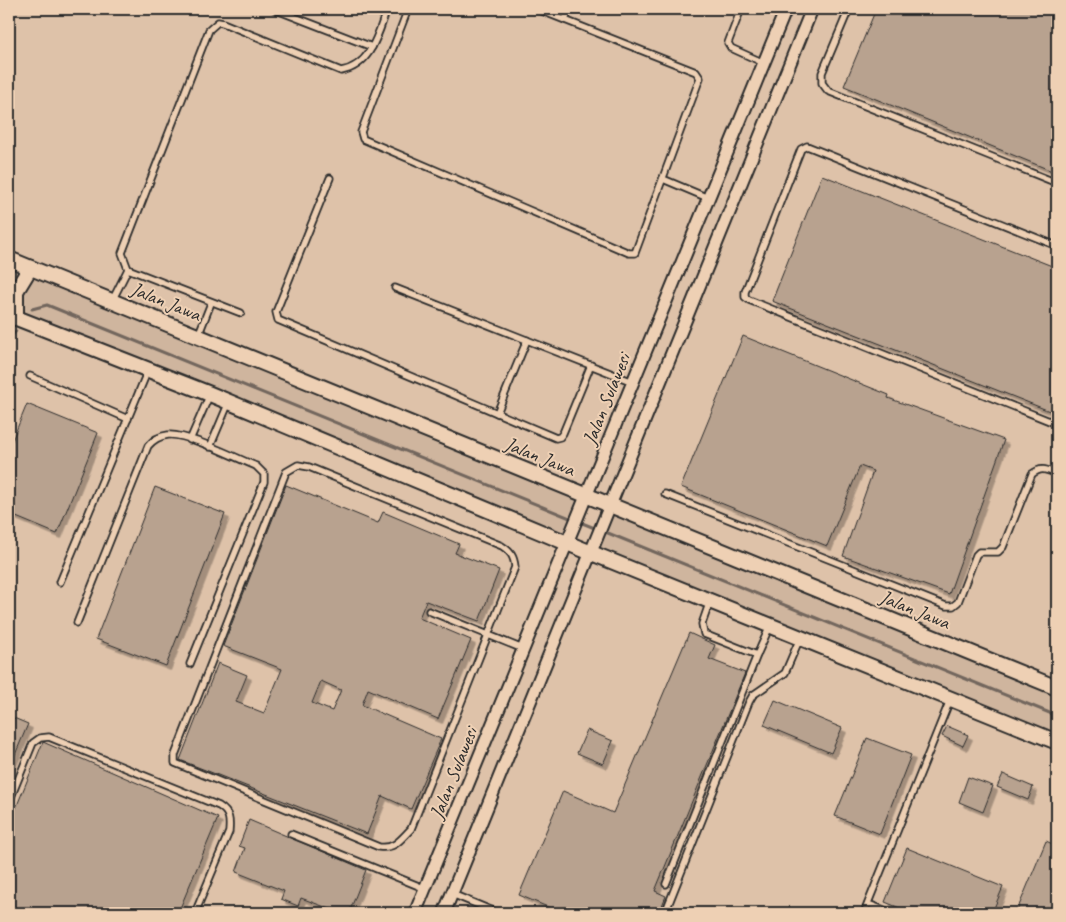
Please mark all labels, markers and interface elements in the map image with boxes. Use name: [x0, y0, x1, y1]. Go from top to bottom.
street label: Jalan Jawa: [126, 276, 206, 327]
street label: Jalan Sulawesi: [576, 348, 637, 449]
street label: Jalan Jawa: [500, 431, 580, 482]
street label: Jalan Jawa: [875, 584, 955, 635]
street label: Jalan Sulawesi: [423, 722, 484, 823]

